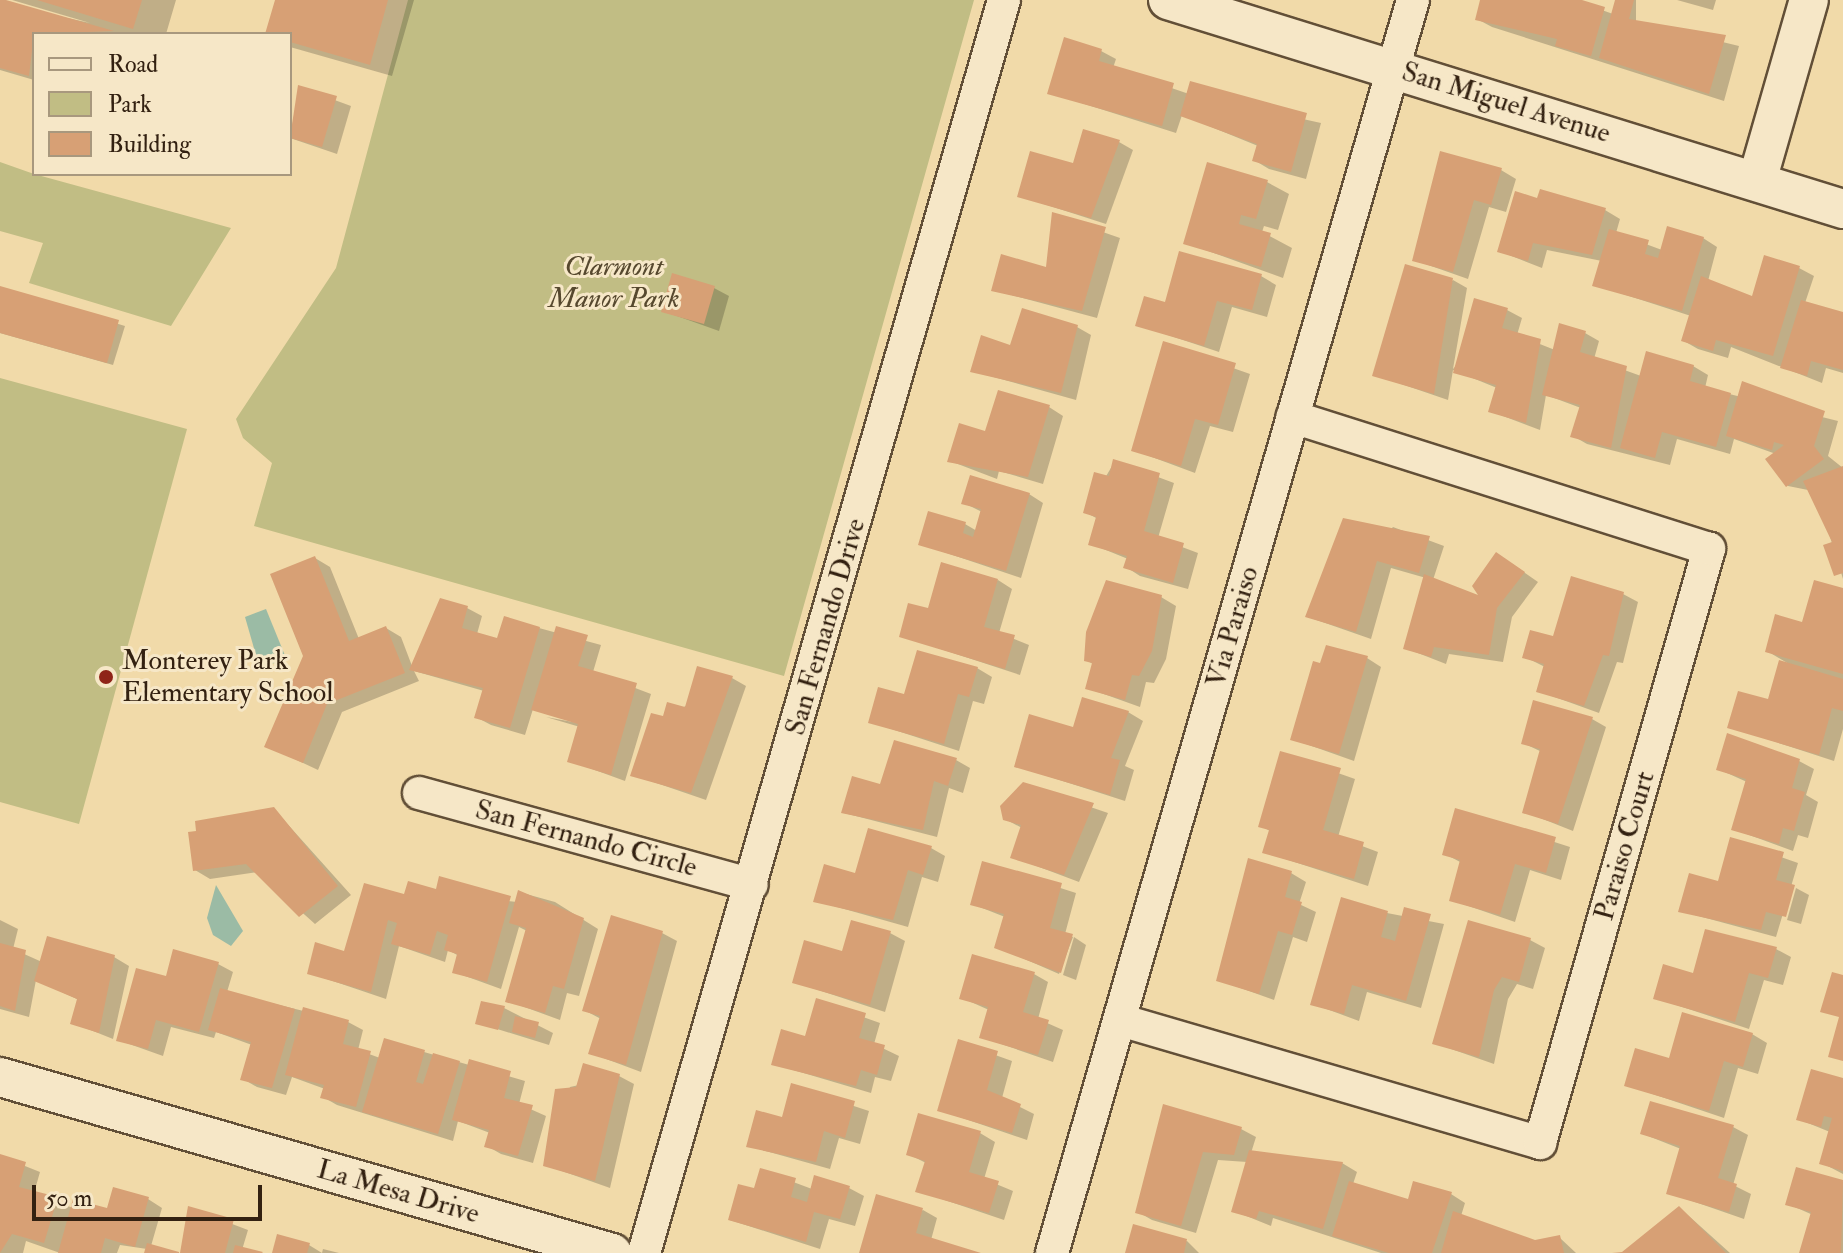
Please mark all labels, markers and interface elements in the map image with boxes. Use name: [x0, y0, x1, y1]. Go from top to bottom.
legend: [32, 32, 292, 176]
text: Road: [108, 49, 158, 80]
street label: San Miguel Avenue: [1398, 55, 1614, 151]
text: Park: [108, 89, 152, 120]
text: Building: [108, 129, 191, 160]
park label: Clarmont Manor Park: [549, 250, 679, 316]
street label: San Fernando Drive: [779, 515, 873, 739]
street label: Via Paraiso: [1200, 563, 1266, 691]
place label: Monterey Park Elementary School: [122, 644, 333, 710]
marker: Monterey Park Elementary School: [97, 668, 115, 686]
street label: Paraiso Court: [1588, 768, 1662, 924]
street label: San Fernando Circle: [472, 793, 700, 885]
street label: La Mesa Drive: [313, 1153, 483, 1231]
scale bar: [36, 1169, 266, 1219]
text: 50 m: [46, 1183, 92, 1214]

